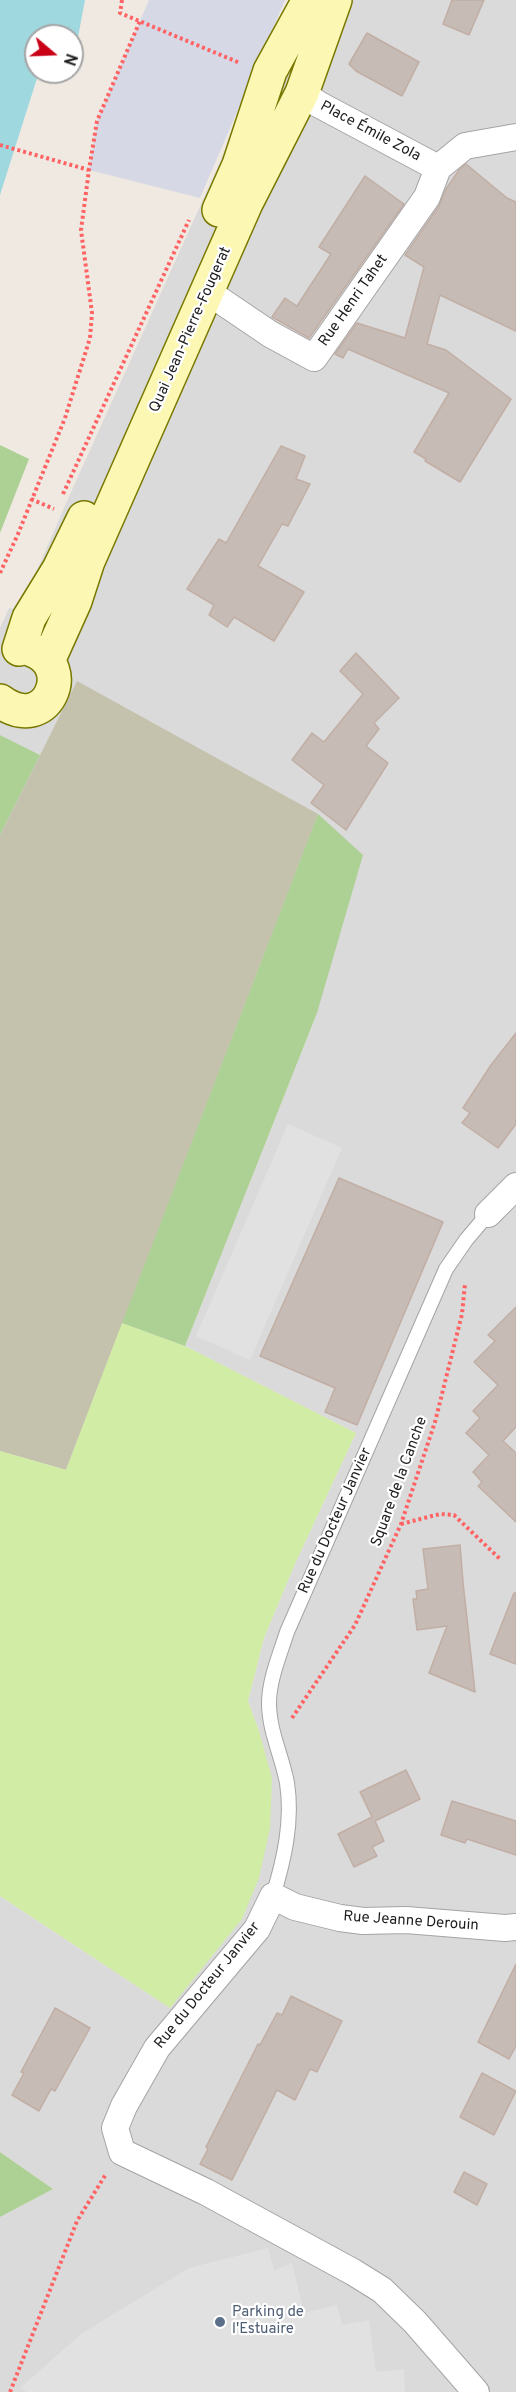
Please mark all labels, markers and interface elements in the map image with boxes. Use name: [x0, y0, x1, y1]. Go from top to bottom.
north arrow: [24, 24, 84, 84]
text: N: [58, 51, 80, 68]
street label: Place Émile Zola: [317, 98, 423, 166]
street label: Quai Jean-Pierre-Fougerat: [146, 244, 236, 416]
street label: Rue Henri Tahet: [316, 252, 392, 350]
street label: Square de la Canche: [368, 1415, 432, 1549]
street label: Rue du Docteur Janvier: [296, 1445, 376, 1597]
street label: Rue Jeanne Derouin: [343, 1908, 479, 1936]
street label: Rue du Docteur Janvier: [151, 1919, 265, 2053]
place label: Parking de l'Estuaire: [232, 2304, 304, 2339]
marker: Parking de l'Estuaire: [213, 2315, 227, 2329]

